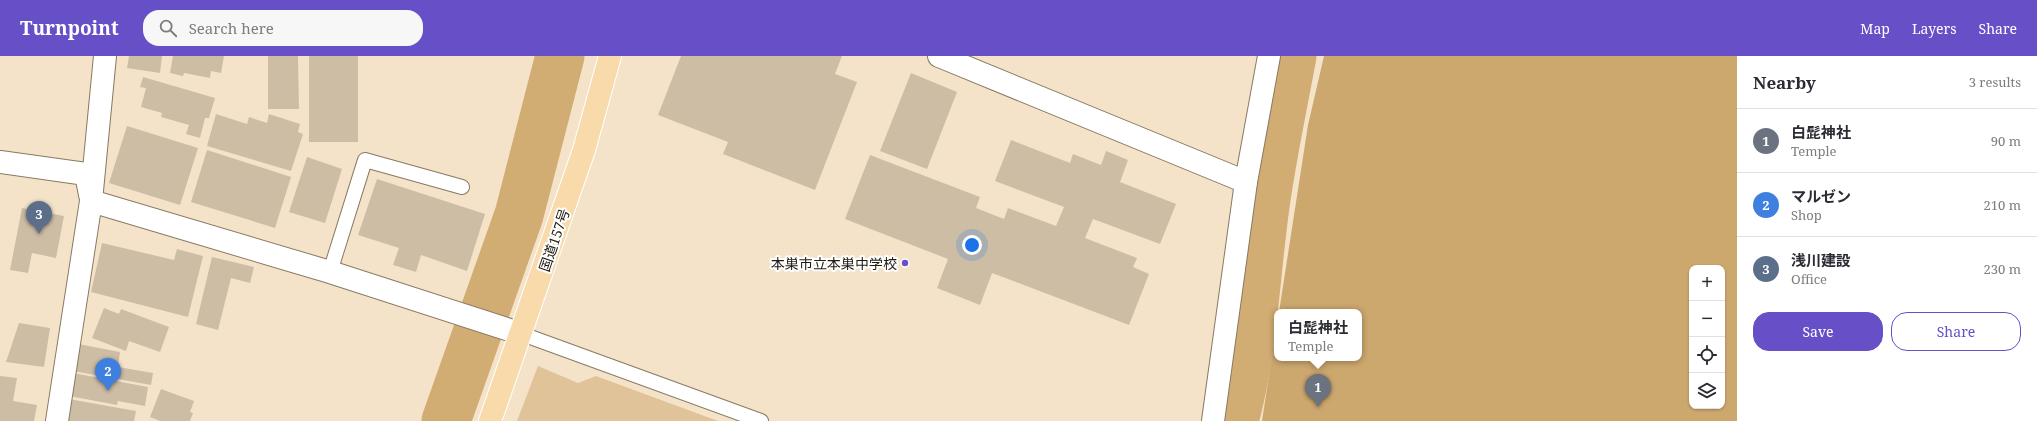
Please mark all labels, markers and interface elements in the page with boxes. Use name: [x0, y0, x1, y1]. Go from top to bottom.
search box: [143, 10, 423, 46]
text: Turnpoint: [20, 15, 119, 41]
icon: search: [157, 17, 179, 39]
text: Search here: [189, 18, 274, 38]
text: Map: [1860, 19, 1890, 38]
text: Layers: [1912, 19, 1957, 38]
text: Share: [1979, 19, 2017, 38]
text: Nearby: [1753, 71, 1816, 94]
text: 3 results: [1969, 73, 2021, 91]
text: 白髭神社: [1791, 122, 1851, 142]
text: 1: [1762, 132, 1770, 150]
text: 90 m: [1991, 132, 2021, 150]
text: Temple: [1791, 142, 1837, 160]
text: マルゼン: [1791, 186, 1851, 206]
text: 2: [1762, 196, 1770, 214]
text: 210 m: [1984, 196, 2021, 214]
pin: 3: [26, 201, 52, 234]
street label: 国道157号: [534, 206, 574, 274]
text: Shop: [1791, 206, 1822, 224]
your location: [962, 235, 982, 255]
text: 浅川建設: [1791, 250, 1851, 270]
place label: 本巣市立本巣中学校: [771, 254, 897, 273]
marker: 本巣市立本巣中学校: [900, 258, 910, 268]
text: 3: [1762, 260, 1770, 278]
text: 230 m: [1984, 260, 2021, 278]
map controls: [1689, 265, 1725, 409]
button: +: [1689, 265, 1725, 301]
text: Office: [1791, 270, 1827, 288]
button: −: [1689, 301, 1725, 337]
popup: [1274, 309, 1362, 361]
button: Save: [1753, 312, 1883, 351]
button: Share: [1891, 312, 2021, 351]
text: 白髭神社: [1288, 317, 1348, 337]
text: Temple: [1288, 337, 1334, 355]
button: locate: [1689, 337, 1725, 373]
pin: 2: [95, 358, 121, 391]
button: layers: [1689, 373, 1725, 409]
pin: 1: [1305, 374, 1331, 407]

